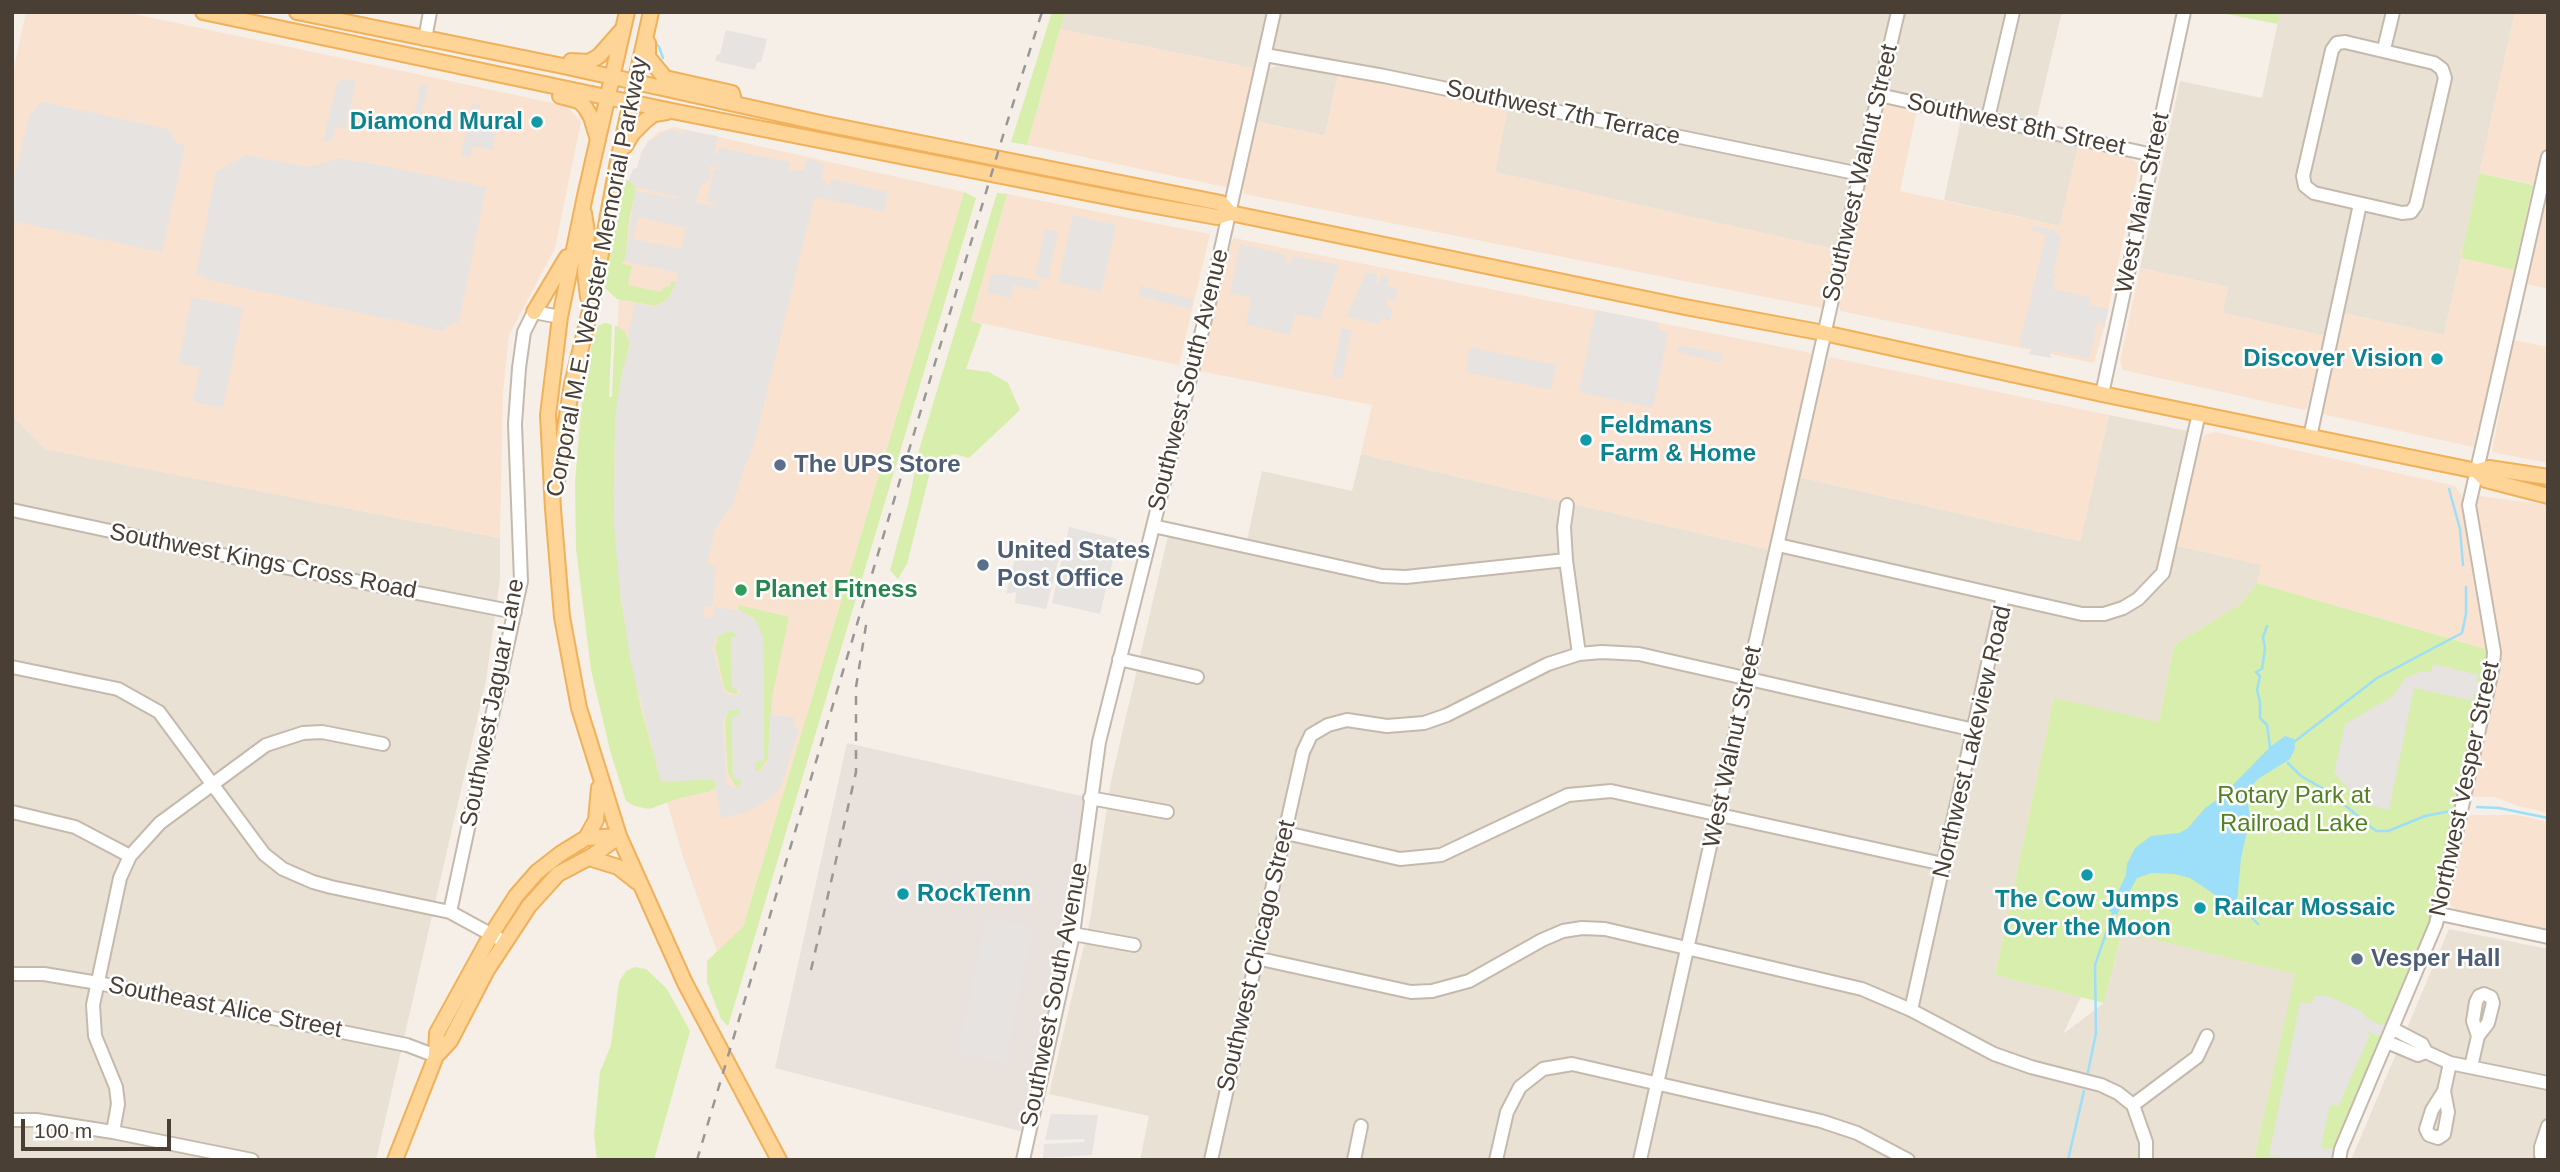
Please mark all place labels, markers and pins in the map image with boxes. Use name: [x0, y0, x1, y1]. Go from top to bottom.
place label: Diamond Mural: [350, 108, 523, 136]
marker: Diamond Mural: [529, 114, 545, 130]
place label: Discover Vision: [2243, 345, 2423, 373]
marker: Discover Vision: [2429, 351, 2445, 367]
place label: Feldmans Farm & Home: [1600, 412, 1756, 468]
marker: Feldmans Farm & Home: [1578, 432, 1594, 448]
place label: The UPS Store: [794, 451, 961, 479]
marker: The UPS Store: [772, 457, 788, 473]
place label: United States Post Office: [997, 537, 1150, 593]
marker: United States Post Office: [975, 557, 991, 573]
place label: Planet Fitness: [755, 576, 918, 604]
marker: Planet Fitness: [733, 582, 749, 598]
marker: The Cow Jumps Over the Moon: [2079, 867, 2095, 883]
place label: RockTenn: [917, 880, 1031, 908]
marker: RockTenn: [895, 886, 911, 902]
place label: The Cow Jumps Over the Moon: [1995, 886, 2179, 942]
place label: Railcar Mossaic: [2214, 894, 2395, 922]
marker: Railcar Mossaic: [2192, 900, 2208, 916]
place label: Vesper Hall: [2371, 945, 2500, 973]
marker: Vesper Hall: [2349, 951, 2365, 967]

